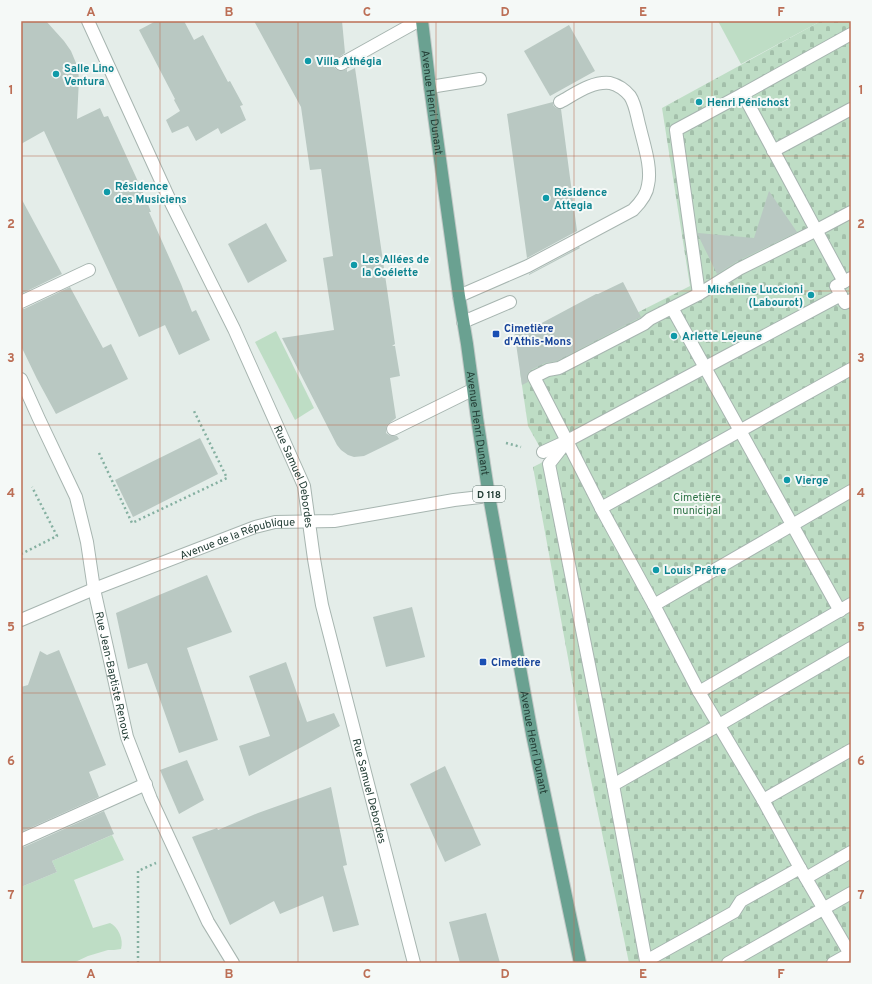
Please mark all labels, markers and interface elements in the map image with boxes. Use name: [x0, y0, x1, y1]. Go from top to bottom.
text: A: [86, 5, 96, 21]
text: B: [225, 5, 234, 21]
text: C: [363, 5, 371, 21]
text: D: [500, 5, 510, 21]
text: E: [639, 5, 647, 21]
text: F: [777, 5, 785, 21]
street label: Avenue Henri Dunant: [418, 49, 445, 156]
place label: Villa Athégia: [316, 55, 382, 69]
marker: Villa Athégia: [303, 56, 313, 66]
place label: Salle Lino Ventura: [64, 62, 114, 89]
marker: Salle Lino Ventura: [51, 69, 61, 79]
text: 1: [8, 83, 14, 99]
text: 1: [858, 83, 864, 99]
place label: Henri Pénichost: [707, 96, 789, 110]
marker: Henri Pénichost: [694, 97, 704, 107]
place label: Résidence des Musiciens: [115, 180, 187, 207]
place label: Résidence Attegia: [554, 186, 607, 213]
marker: Résidence des Musiciens: [102, 187, 112, 197]
marker: Résidence Attegia: [541, 193, 551, 203]
text: 2: [7, 217, 15, 233]
text: 2: [857, 217, 865, 233]
place label: Les Allées de la Goélette: [362, 253, 429, 280]
marker: Les Allées de la Goélette: [349, 260, 359, 270]
place label: Micheline Luccioni (Labourot): [707, 283, 803, 310]
marker: Micheline Luccioni (Labourot): [806, 290, 816, 300]
place label: Cimetière d'Athis-Mons: [504, 322, 571, 349]
marker: Cimetière d'Athis-Mons: [491, 329, 501, 339]
place label: Arlette Lejeune: [682, 330, 762, 344]
marker: Arlette Lejeune: [669, 331, 679, 341]
text: 3: [7, 351, 15, 367]
text: 3: [857, 351, 865, 367]
street label: Avenue Henri Dunant: [463, 370, 492, 476]
street label: Rue Samuel Debordes: [270, 423, 316, 529]
place label: Vierge: [795, 474, 828, 488]
marker: Vierge: [782, 475, 792, 485]
text: 4: [7, 486, 15, 502]
road number: D 118: [473, 486, 505, 502]
text: 4: [857, 486, 865, 502]
park label: Cimetière municipal: [673, 491, 721, 518]
street label: Avenue de la République: [178, 516, 295, 563]
place label: Louis Prêtre: [664, 564, 726, 578]
marker: Louis Prêtre: [651, 565, 661, 575]
street label: Rue Jean-Baptiste Renoux: [91, 610, 134, 743]
text: 5: [7, 620, 15, 636]
text: 5: [857, 620, 865, 636]
place label: Cimetière: [491, 656, 541, 670]
marker: Cimetière: [478, 657, 488, 667]
street label: Avenue Henri Dunant: [516, 689, 550, 795]
street label: Rue Samuel Debordes: [349, 737, 389, 845]
text: 6: [7, 754, 15, 770]
text: 6: [857, 754, 865, 770]
text: 7: [8, 888, 15, 904]
text: 7: [858, 888, 865, 904]
text: A: [86, 967, 96, 983]
text: B: [225, 967, 234, 983]
text: C: [363, 967, 371, 983]
text: D: [500, 967, 510, 983]
text: E: [639, 967, 647, 983]
text: F: [777, 967, 785, 983]

